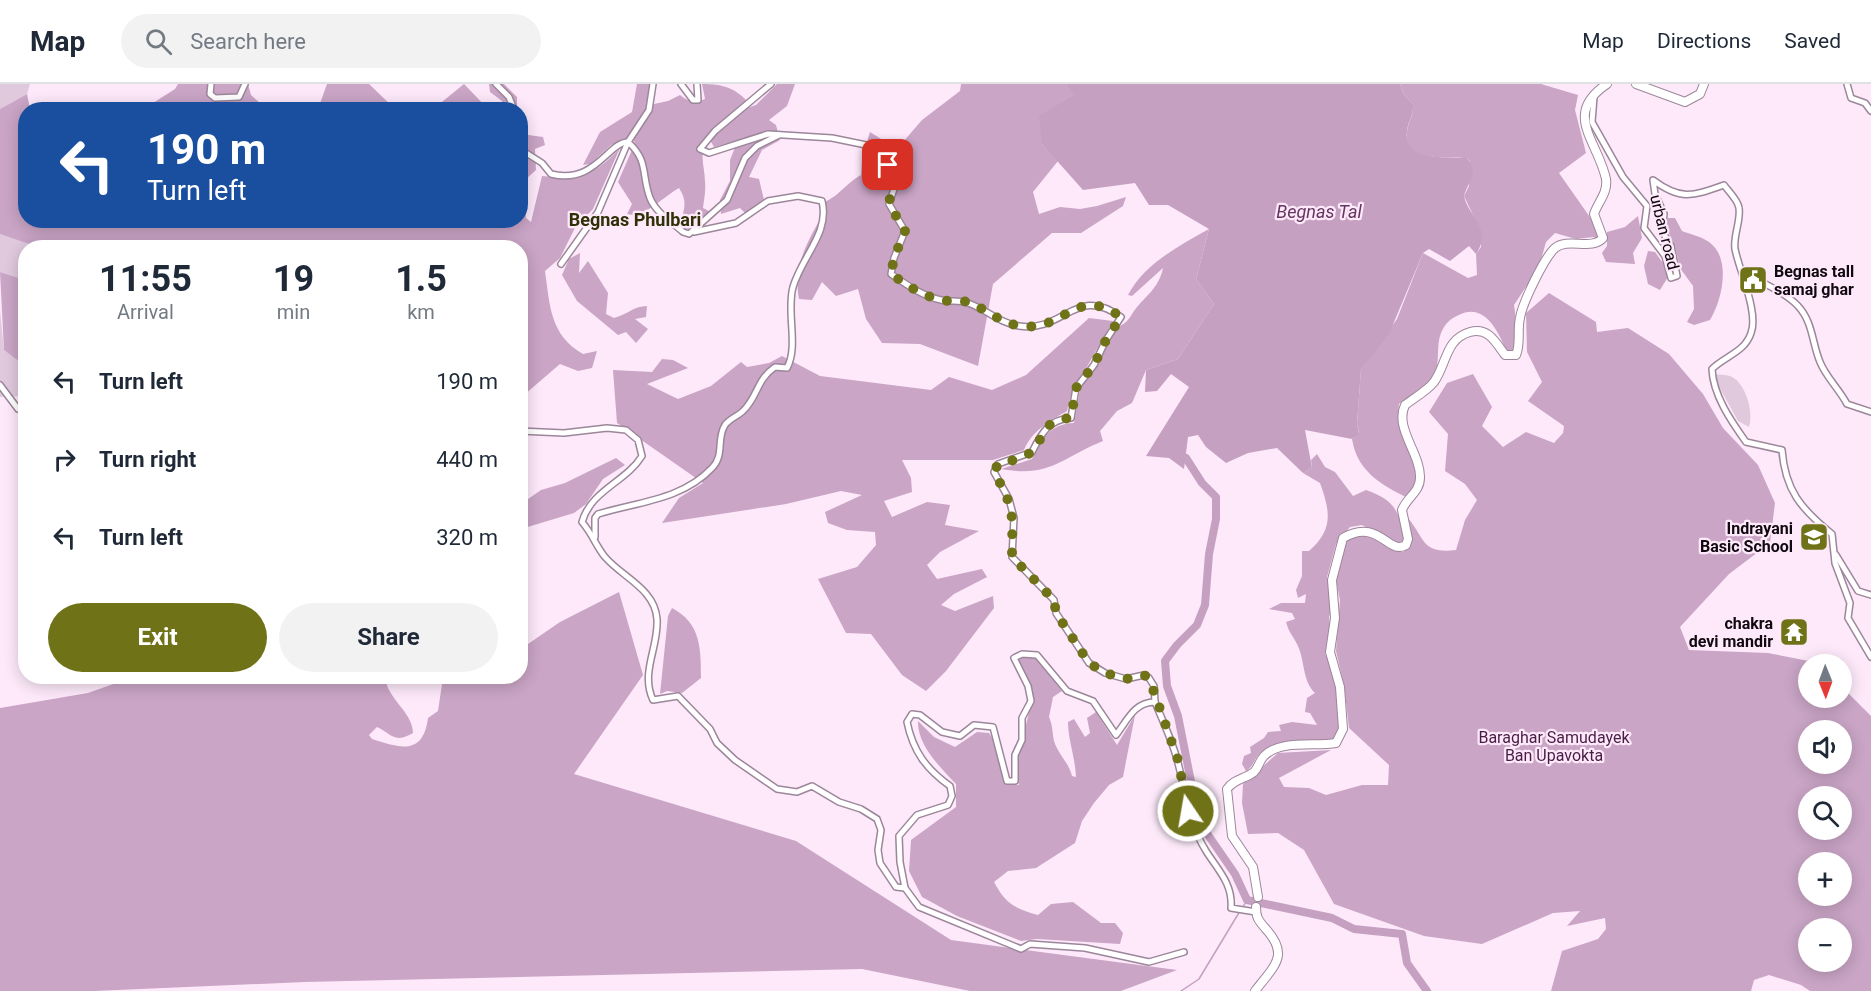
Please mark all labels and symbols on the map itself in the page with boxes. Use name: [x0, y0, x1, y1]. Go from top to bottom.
pin: [862, 139, 913, 190]
street label: urban road: [1646, 193, 1683, 272]
water label: Begnas Tal: [1276, 201, 1362, 222]
district label: Begnas Phulbari: [569, 209, 701, 230]
place label: Begnas tall samaj ghar: [1774, 262, 1854, 299]
public building icon: Begnas tall samaj ghar: [1737, 264, 1769, 296]
place label: Indrayani Basic School: [1700, 519, 1793, 556]
school or university icon: Indrayani Basic School: [1798, 521, 1830, 553]
place label: chakra devi mandir: [1689, 614, 1773, 651]
temple icon: chakra devi mandir: [1778, 616, 1810, 648]
north arrow: [1798, 654, 1852, 708]
park label: Baraghar Samudayek Ban Upavokta: [1478, 728, 1630, 765]
position arrow: [1156, 779, 1220, 843]

